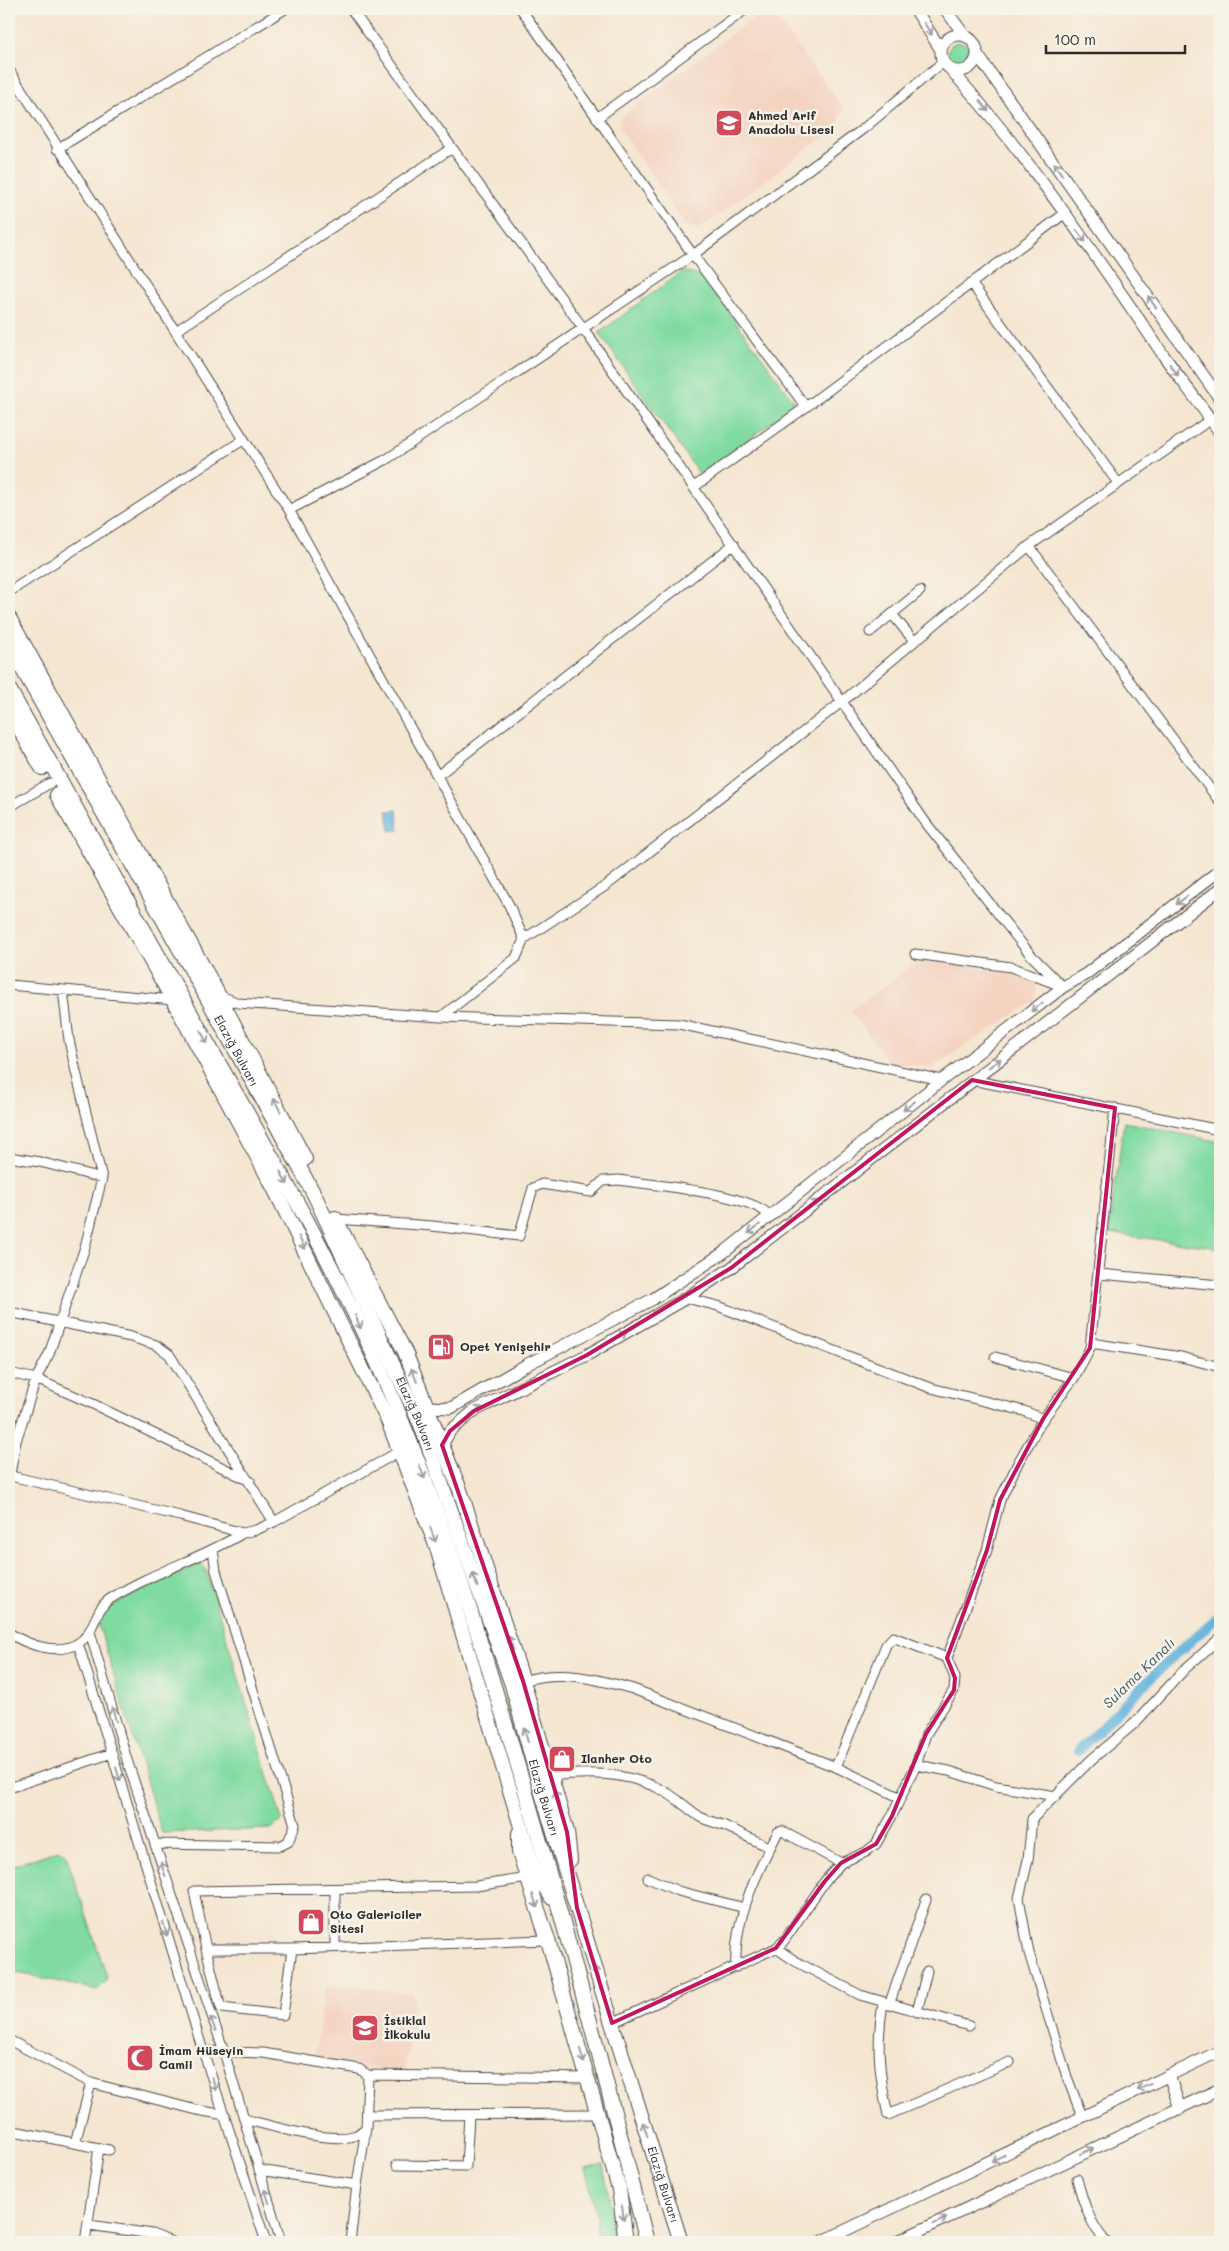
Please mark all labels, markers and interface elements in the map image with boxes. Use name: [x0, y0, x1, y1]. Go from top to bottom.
one-way arrow: [923, 22, 934, 36]
scale bar: [1046, 22, 1185, 54]
text: 100 m: [1054, 29, 1096, 49]
one-way arrow: [978, 100, 989, 113]
place label: Ahmed Arif Anadolu Lisesi: [748, 107, 834, 137]
school or university icon: Ahmed Arif Anadolu Lisesi: [714, 108, 744, 138]
one-way arrow: [1053, 162, 1063, 176]
one-way arrow: [1076, 229, 1087, 242]
one-way arrow: [1147, 295, 1157, 309]
one-way arrow: [1169, 363, 1179, 377]
one-way arrow: [1176, 894, 1189, 905]
one-way arrow: [1031, 1001, 1044, 1012]
street label: Elazığ Bulvarı: [211, 1012, 263, 1089]
one-way arrow: [199, 1029, 209, 1044]
one-way arrow: [988, 1058, 1002, 1068]
one-way arrow: [272, 1098, 281, 1113]
one-way arrow: [903, 1101, 916, 1112]
one-way arrow: [280, 1170, 289, 1185]
one-way arrow: [805, 1200, 818, 1211]
one-way arrow: [748, 1223, 761, 1234]
one-way arrow: [297, 1236, 307, 1251]
one-way arrow: [354, 1314, 364, 1329]
one-way arrow: [613, 1331, 627, 1341]
fuel station icon: Opet Yenişehir: [426, 1332, 456, 1362]
place label: Opet Yenişehir: [460, 1338, 551, 1355]
one-way arrow: [409, 1367, 418, 1382]
street label: Elazığ Bulvarı: [393, 1374, 438, 1453]
one-way arrow: [469, 1406, 483, 1416]
one-way arrow: [418, 1464, 427, 1479]
one-way arrow: [428, 1527, 438, 1542]
one-way arrow: [470, 1573, 479, 1589]
water label: Sulama Kanalı: [1098, 1633, 1179, 1712]
one-way arrow: [505, 1635, 515, 1651]
one-way arrow: [109, 1707, 119, 1723]
one-way arrow: [520, 1727, 530, 1743]
shop icon: Ilanher Oto: [547, 1744, 577, 1774]
place label: Ilanher Oto: [581, 1750, 652, 1766]
street label: Elazığ Bulvarı: [525, 1757, 563, 1838]
one-way arrow: [113, 1765, 123, 1781]
one-way arrow: [552, 1791, 562, 1807]
one-way arrow: [158, 1862, 167, 1878]
one-way arrow: [530, 1892, 540, 1908]
place label: Oto Galericiler Sitesi: [330, 1906, 422, 1936]
shop icon: Oto Galericiler Sitesi: [296, 1907, 326, 1937]
one-way arrow: [161, 1921, 171, 1937]
one-way arrow: [591, 1966, 601, 1982]
place label: İstiklal İlkokulu: [384, 2012, 431, 2042]
school or university icon: İstiklal İlkokulu: [350, 2013, 380, 2043]
one-way arrow: [208, 2017, 217, 2032]
place label: İmam Hüseyin Camii: [159, 2042, 243, 2072]
mosque icon: İmam Hüseyin Camii: [125, 2043, 155, 2073]
one-way arrow: [577, 2048, 587, 2064]
one-way arrow: [210, 2076, 219, 2091]
one-way arrow: [1137, 2082, 1152, 2092]
one-way arrow: [640, 2122, 650, 2138]
street label: Elazığ Bulvarı: [644, 2144, 683, 2225]
one-way arrow: [1079, 2146, 1094, 2156]
one-way arrow: [991, 2154, 1006, 2163]
one-way arrow: [261, 2188, 271, 2204]
one-way arrow: [618, 2205, 628, 2221]
one-way arrow: [932, 2216, 947, 2225]

